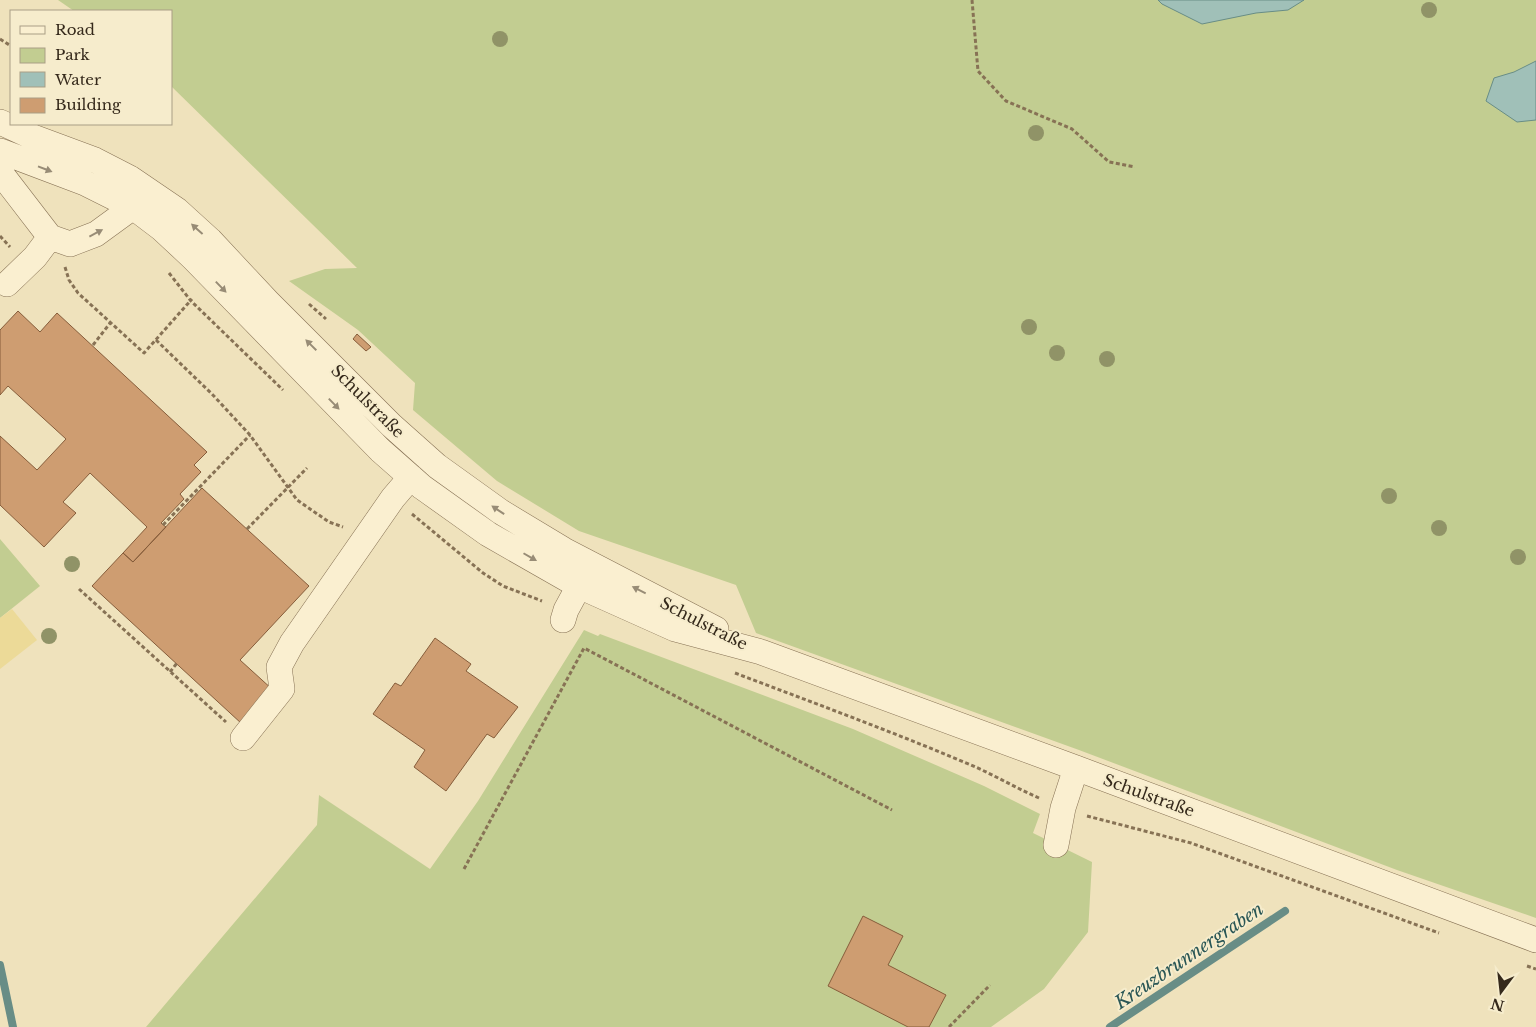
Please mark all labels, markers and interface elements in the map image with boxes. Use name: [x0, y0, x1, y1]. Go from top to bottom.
legend: [10, 10, 172, 125]
text: Road: [55, 20, 95, 39]
text: Park: [55, 45, 91, 64]
text: Water: [54, 70, 102, 89]
text: Building: [55, 95, 122, 114]
one-way arrow: [38, 165, 53, 173]
one-way arrow: [192, 223, 204, 235]
one-way arrow: [88, 229, 103, 237]
one-way arrow: [215, 281, 227, 293]
one-way arrow: [305, 339, 317, 351]
street label: Schulstraße: [327, 360, 409, 442]
one-way arrow: [328, 397, 340, 409]
one-way arrow: [491, 505, 505, 515]
one-way arrow: [523, 553, 536, 562]
one-way arrow: [632, 586, 646, 594]
street label: Schulstraße: [657, 592, 751, 654]
street label: Schulstraße: [1101, 769, 1197, 821]
water label: Kreuzbrunnergraben: [1110, 898, 1268, 1015]
north arrow: [1476, 967, 1526, 1017]
text: N: [1489, 994, 1506, 1015]

